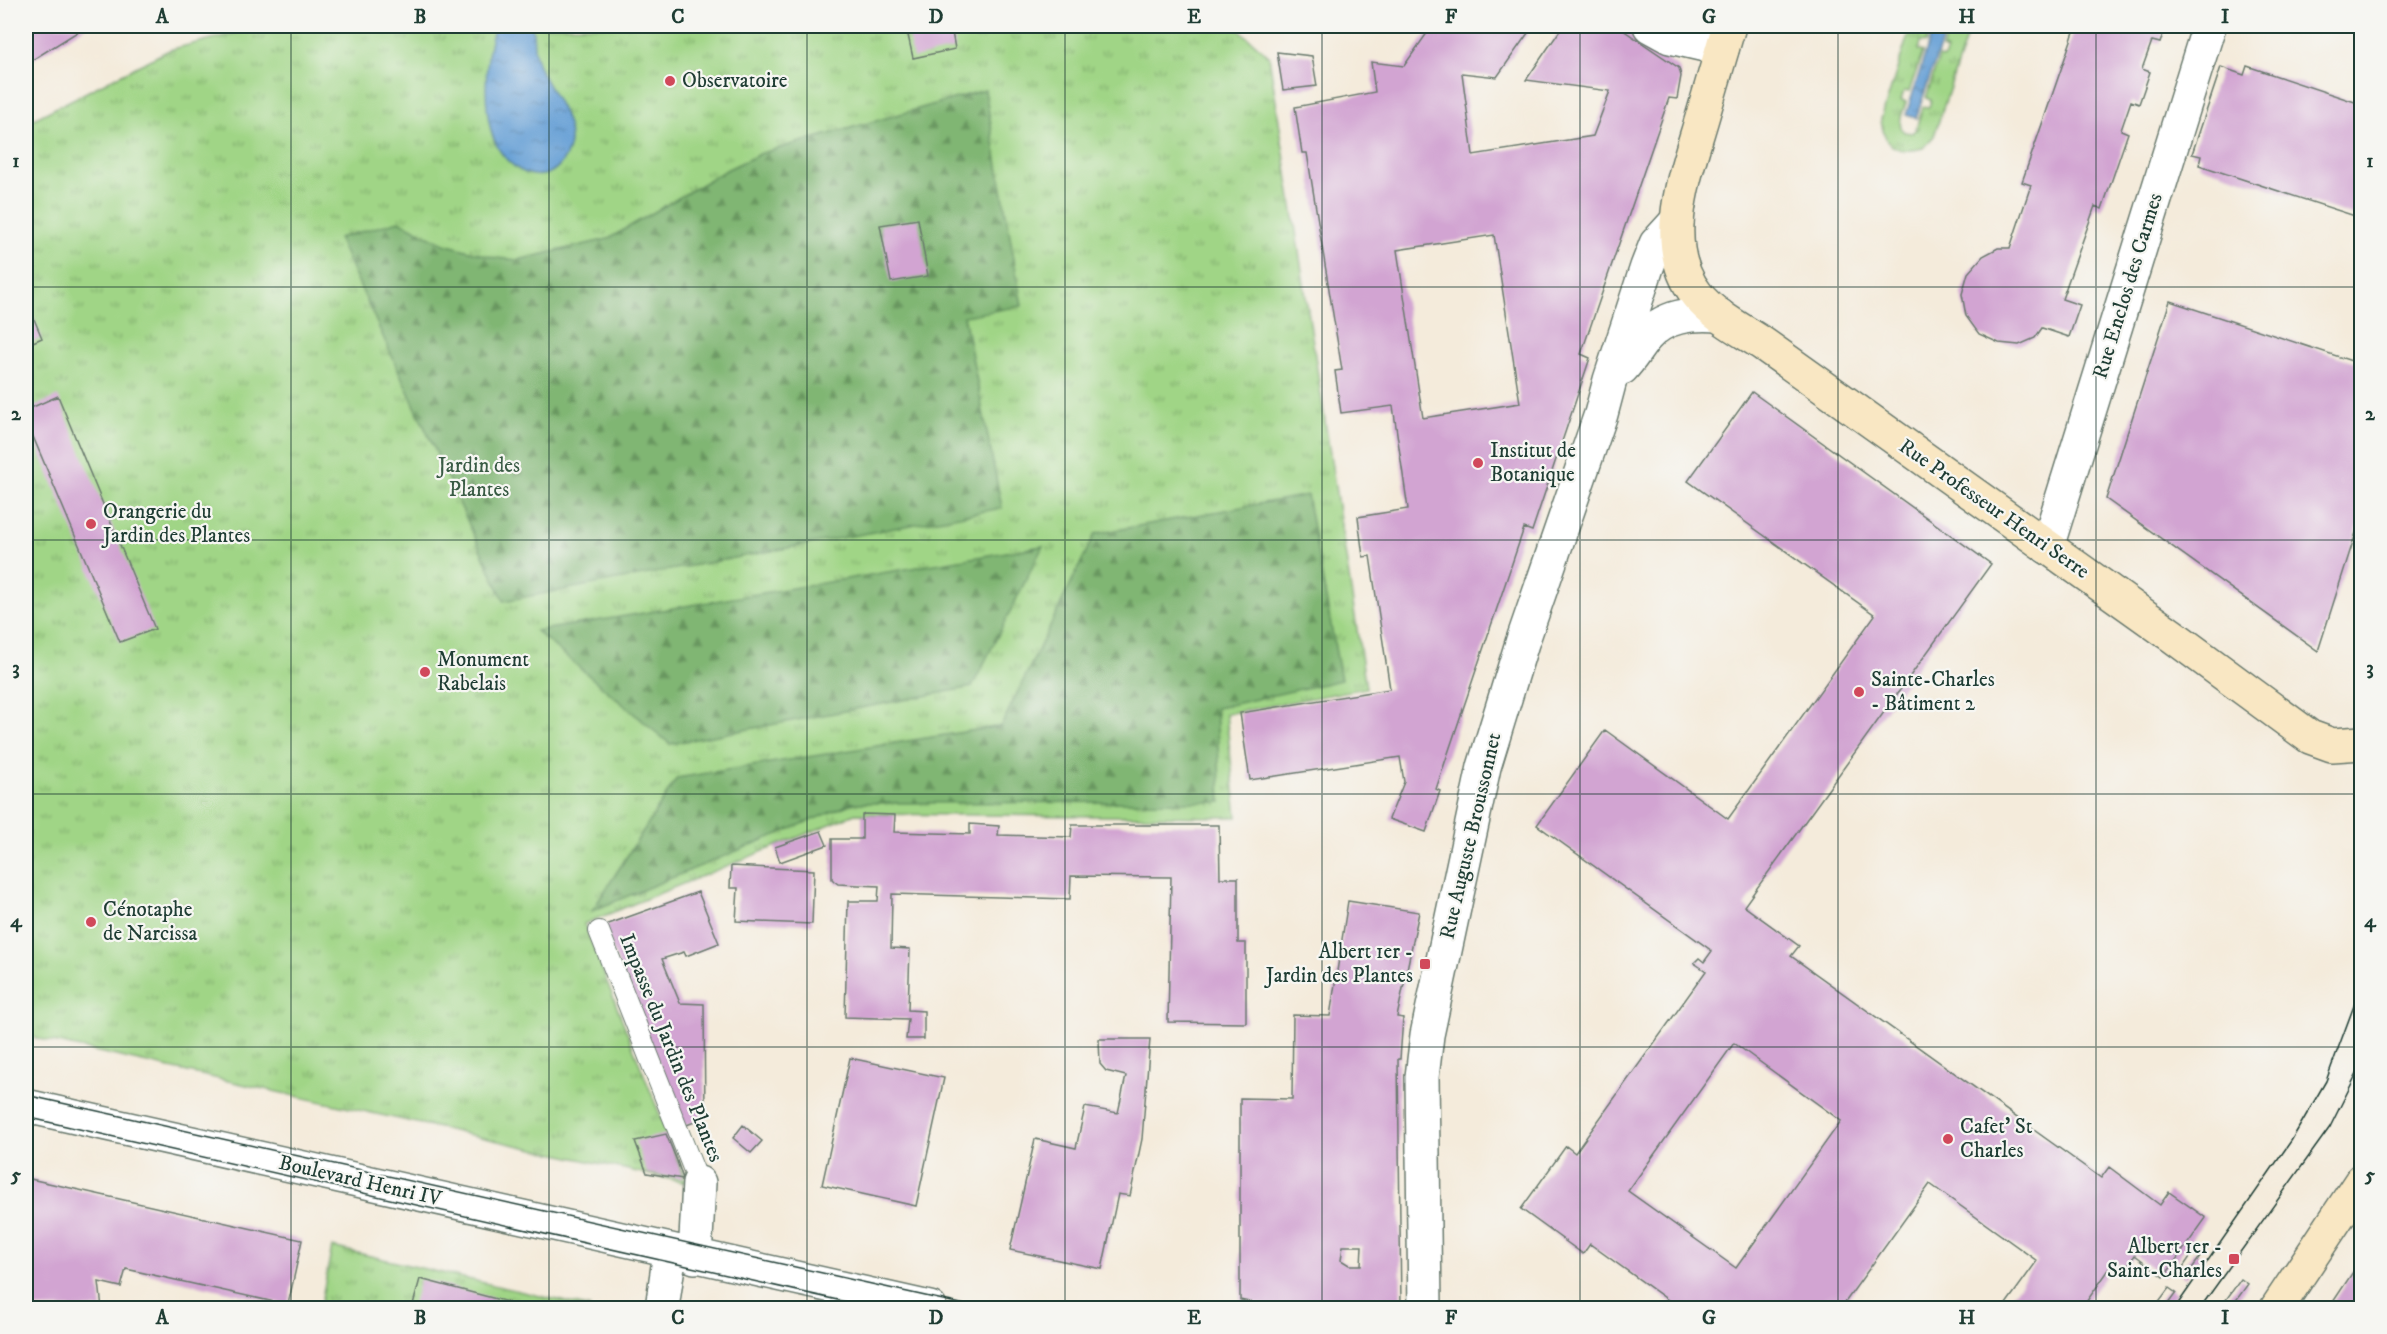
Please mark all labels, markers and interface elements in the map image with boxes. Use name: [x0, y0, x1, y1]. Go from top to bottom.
text: A: [155, 5, 170, 30]
text: B: [414, 5, 426, 30]
text: C: [671, 5, 685, 30]
text: D: [929, 5, 944, 30]
text: E: [1187, 5, 1201, 30]
text: F: [1445, 5, 1458, 30]
text: G: [1702, 5, 1716, 30]
text: H: [1959, 5, 1976, 30]
text: I: [2221, 5, 2229, 30]
place label: Observatoire: [682, 68, 788, 94]
marker: Observatoire: [663, 74, 677, 88]
text: 1: [12, 149, 20, 174]
text: 1: [2366, 149, 2374, 174]
street label: Rue Enclos des Carmes: [2087, 190, 2169, 382]
text: 2: [11, 402, 22, 427]
text: 2: [2365, 402, 2376, 427]
street label: Rue Professeur Henri Serre: [1894, 433, 2095, 585]
place label: Institut de Botanique: [1490, 438, 1576, 488]
park label: Jardin des Plantes: [436, 453, 520, 503]
marker: Institut de Botanique: [1471, 456, 1485, 470]
place label: Orangerie du Jardin des Plantes: [101, 499, 250, 549]
marker: Orangerie du Jardin des Plantes: [84, 517, 98, 531]
place label: Monument Rabelais: [437, 647, 529, 697]
text: 3: [12, 656, 20, 681]
text: 3: [2366, 656, 2374, 681]
marker: Monument Rabelais: [418, 665, 432, 679]
place label: Sainte-Charles - Bâtiment 2: [1871, 667, 1995, 717]
marker: Sainte-Charles - Bâtiment 2: [1852, 685, 1866, 699]
street label: Rue Auguste Broussonnet: [1435, 730, 1507, 942]
place label: Cénotaphe de Narcissa: [103, 897, 198, 947]
text: 4: [10, 909, 23, 934]
text: 4: [2364, 909, 2377, 934]
marker: Cénotaphe de Narcissa: [84, 915, 98, 929]
street label: Impasse du Jardin des Plantes: [613, 930, 729, 1166]
place label: Albert 1er - Jardin des Plantes: [1264, 939, 1413, 989]
marker: Albert 1er - Jardin des Plantes: [1418, 957, 1432, 971]
place label: Cafet' St Charles: [1960, 1114, 2033, 1164]
marker: Cafet' St Charles: [1941, 1132, 1955, 1146]
street label: Boulevard Henri IV: [276, 1150, 445, 1213]
text: 5: [10, 1163, 21, 1188]
text: 5: [2364, 1163, 2375, 1188]
place label: Albert 1er - Saint-Charles: [2107, 1234, 2222, 1284]
marker: Albert 1er - Saint-Charles: [2227, 1252, 2241, 1266]
text: A: [155, 1306, 170, 1331]
text: B: [414, 1306, 426, 1331]
text: C: [671, 1306, 685, 1331]
text: D: [929, 1306, 944, 1331]
text: E: [1187, 1306, 1201, 1331]
text: F: [1445, 1306, 1458, 1331]
text: G: [1702, 1306, 1716, 1331]
text: H: [1959, 1306, 1976, 1331]
text: I: [2221, 1306, 2229, 1331]

